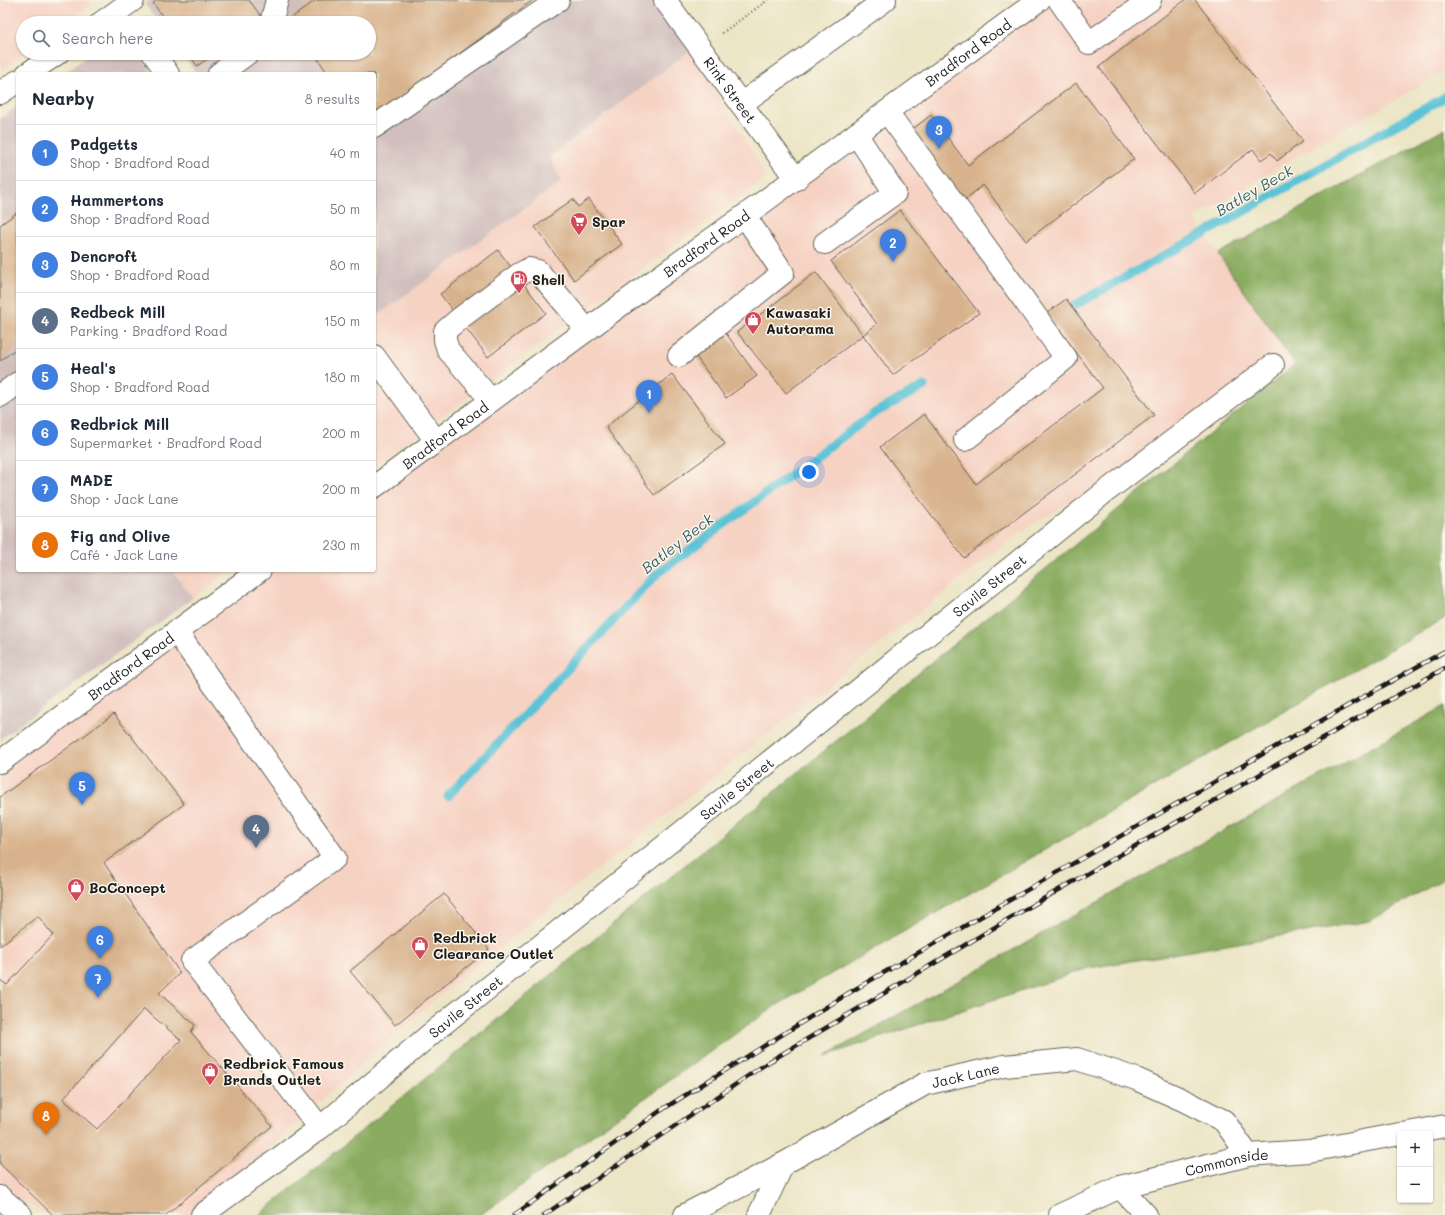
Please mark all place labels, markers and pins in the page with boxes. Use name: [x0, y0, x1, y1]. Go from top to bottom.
pin: 3: [926, 116, 952, 149]
supermarket icon: Spar: [569, 211, 589, 236]
place label: Spar: [592, 212, 625, 231]
pin: 2: [880, 229, 906, 262]
fuel station icon: Shell: [509, 269, 529, 294]
place label: Shell: [532, 270, 565, 289]
place label: Kawasaki Autorama: [766, 303, 834, 338]
shop icon: Kawasaki Autorama: [743, 310, 763, 335]
pin: 1: [636, 380, 662, 413]
pin: 5: [69, 772, 95, 805]
pin: 4: [243, 815, 269, 848]
shop icon: BoConcept: [66, 877, 86, 902]
place label: BoConcept: [89, 878, 166, 897]
pin: 6: [87, 926, 113, 959]
place label: Redbrick Clearance Outlet: [433, 928, 554, 963]
shop icon: Redbrick Clearance Outlet: [410, 935, 430, 960]
pin: 7: [85, 965, 111, 998]
place label: Redbrick Famous Brands Outlet: [223, 1054, 344, 1089]
shop icon: Redbrick Famous Brands Outlet: [200, 1061, 220, 1086]
pin: 8: [33, 1102, 59, 1135]

